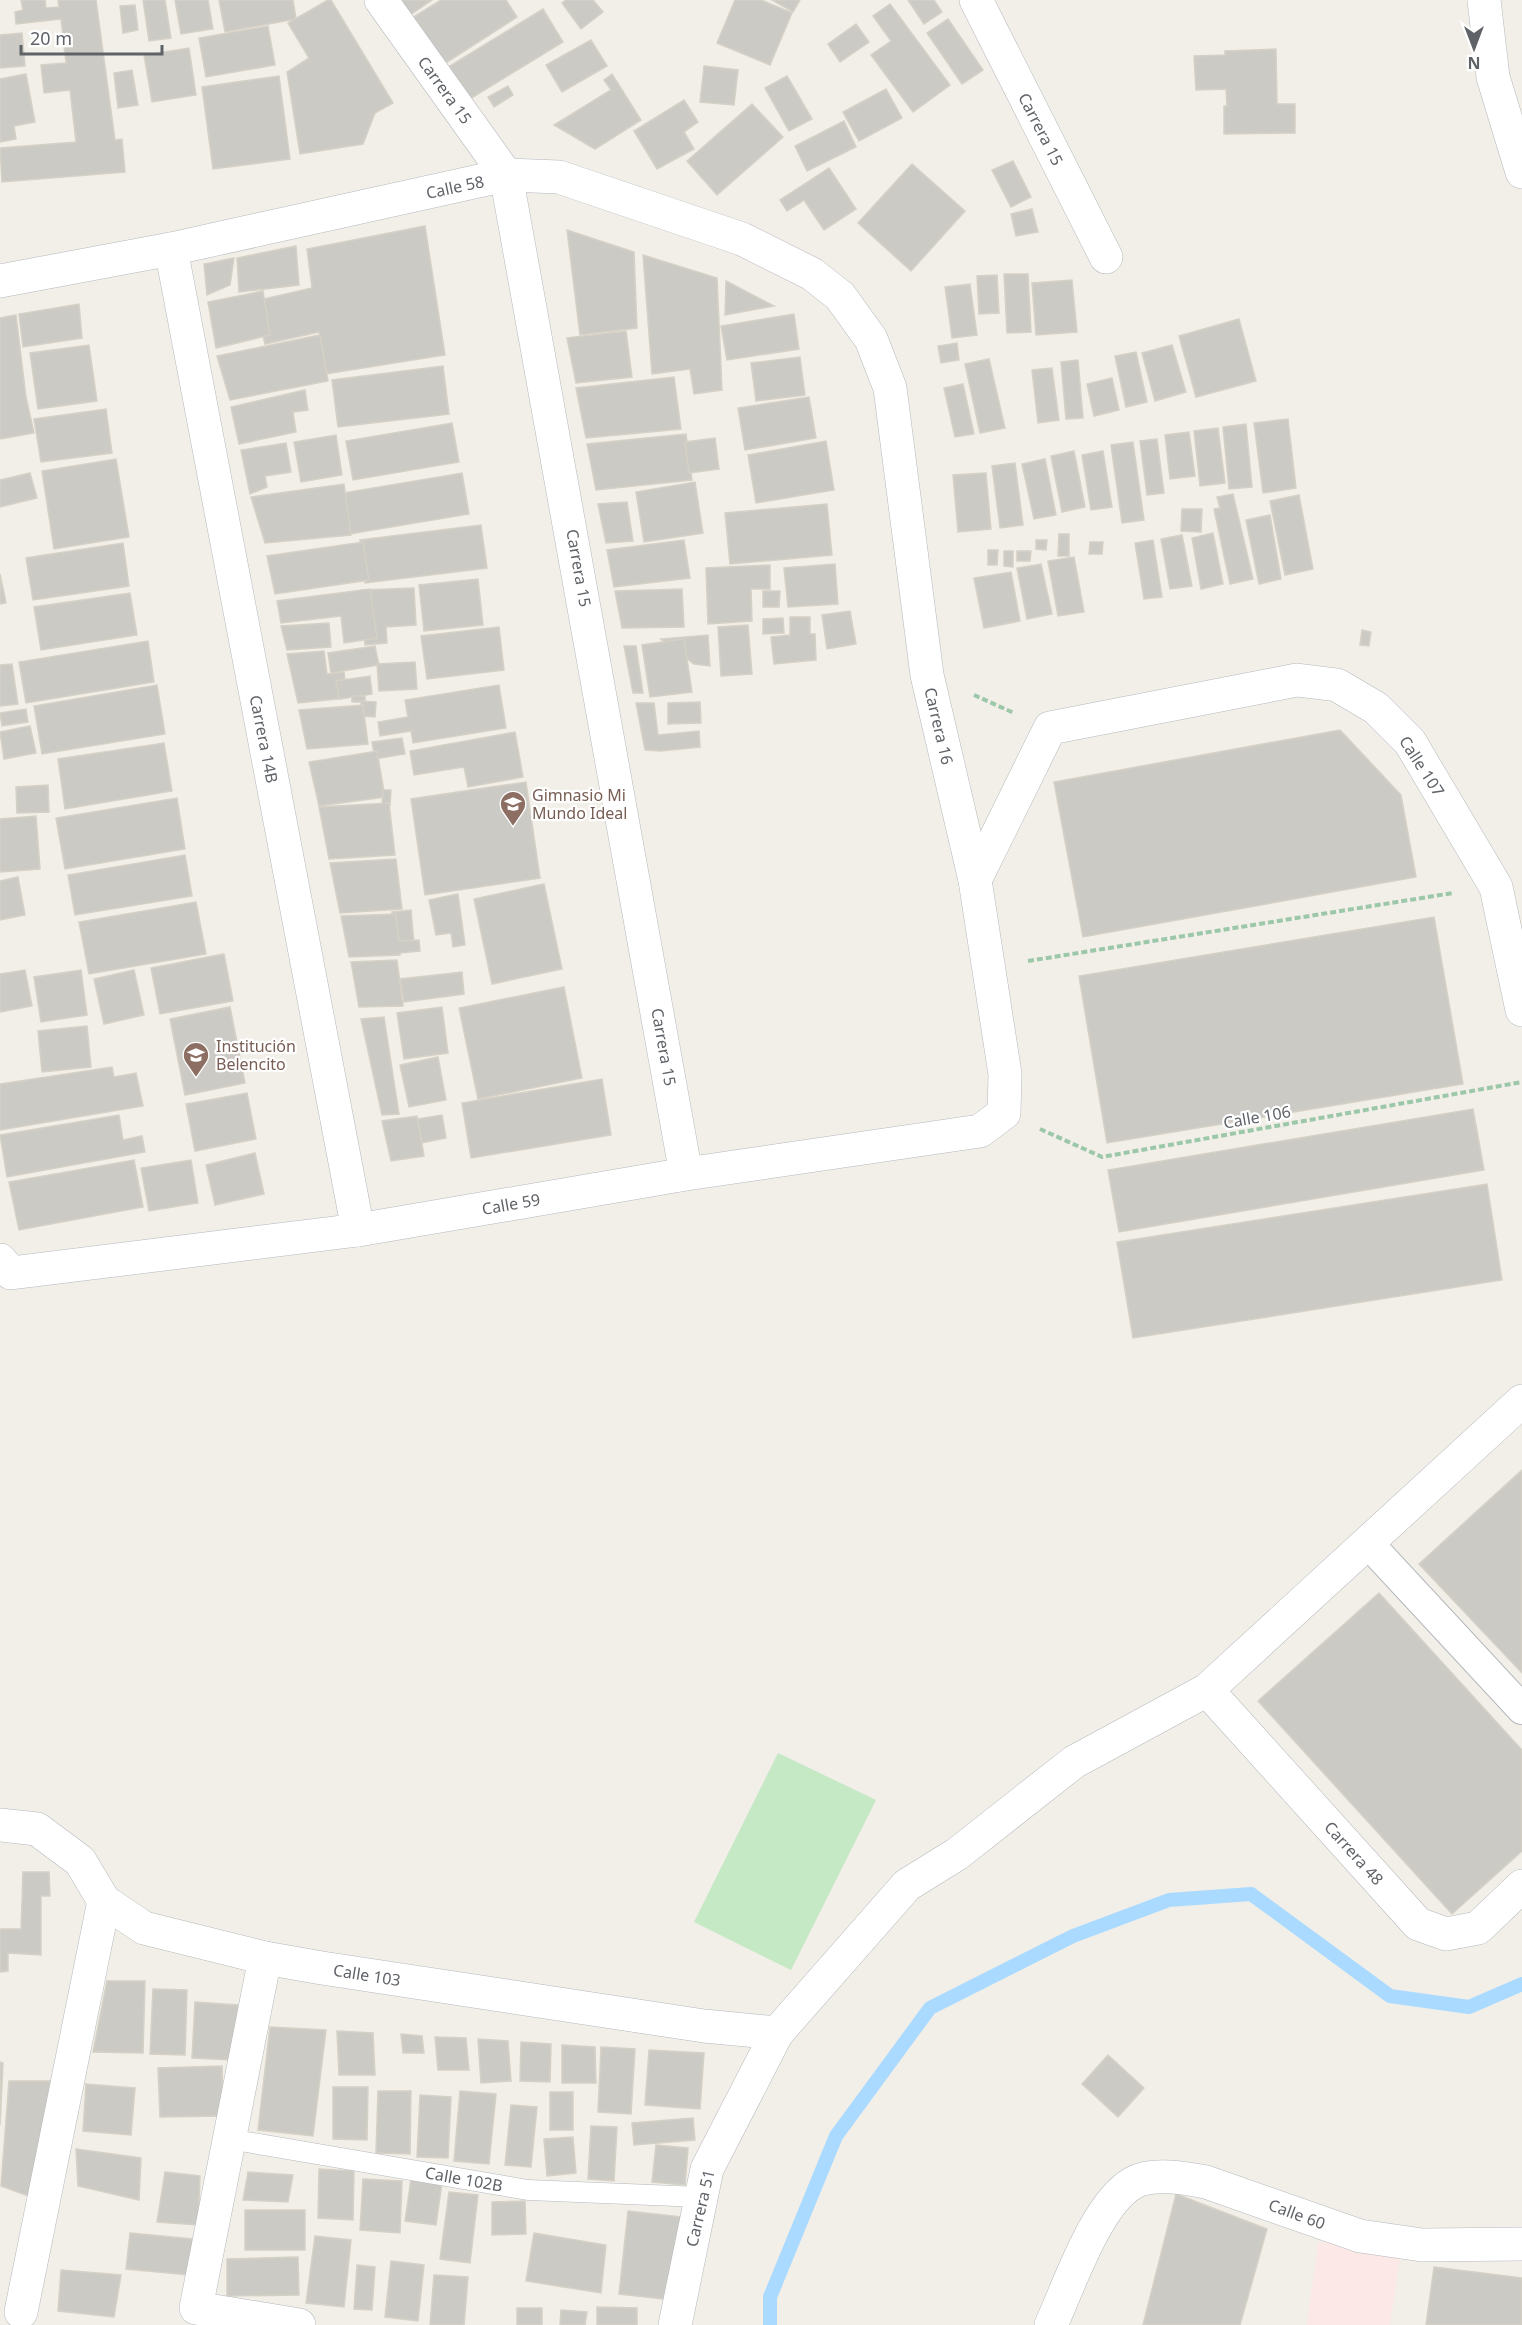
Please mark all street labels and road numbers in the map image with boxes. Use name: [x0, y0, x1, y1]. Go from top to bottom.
street label: Carrera 15: [413, 52, 477, 128]
street label: Carrera 15: [1013, 89, 1069, 169]
street label: Calle 58: [424, 170, 486, 204]
street label: Carrera 15: [561, 527, 597, 609]
street label: Carrera 16: [919, 685, 959, 767]
street label: Carrera 14B: [245, 693, 283, 785]
street label: Calle 107: [1394, 732, 1450, 800]
street label: Carrera 15: [646, 1006, 682, 1088]
street label: Calle 106: [1222, 1100, 1292, 1134]
street label: Calle 59: [480, 1188, 542, 1220]
street label: Carrera 48: [1319, 1816, 1389, 1890]
street label: Calle 103: [332, 1959, 402, 1991]
street label: Calle 102B: [423, 2161, 505, 2197]
street label: Carrera 51: [680, 2167, 720, 2249]
street label: Calle 60: [1266, 2194, 1328, 2234]

